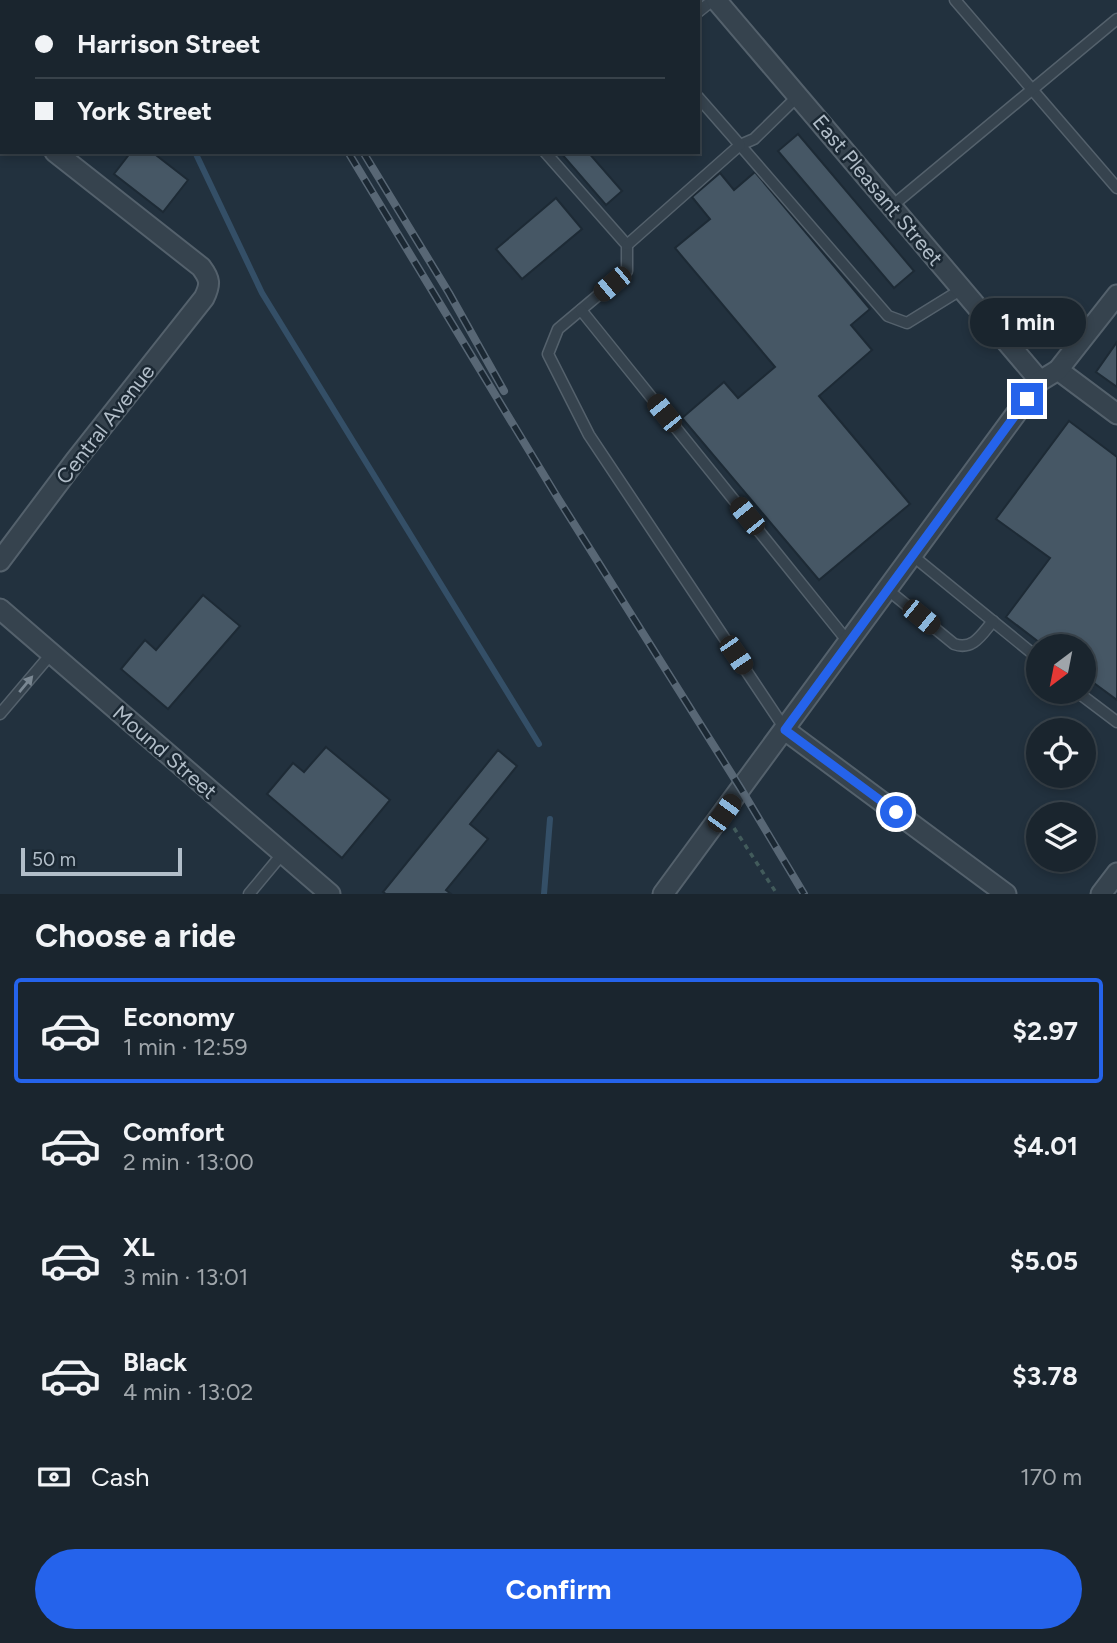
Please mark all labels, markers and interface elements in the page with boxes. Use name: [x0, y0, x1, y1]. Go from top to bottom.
text: Harrison Street: [77, 28, 260, 60]
text: York Street: [77, 95, 212, 127]
street label: East Pleasant Street: [808, 110, 948, 271]
car: [590, 262, 635, 306]
callout: 1 min: [969, 298, 1085, 346]
text: 1 min: [1001, 308, 1055, 336]
street label: Central Avenue: [51, 359, 159, 489]
route end: [1011, 383, 1043, 415]
car: [643, 390, 686, 436]
car: [726, 493, 769, 539]
car: [899, 596, 944, 638]
car: [716, 632, 757, 678]
north arrow: [1026, 634, 1096, 704]
map controls: [1026, 634, 1096, 872]
one-way arrow: [18, 675, 33, 693]
street label: Mound Street: [108, 700, 222, 804]
button: locate: [1026, 718, 1096, 788]
car: [704, 790, 745, 836]
route start: [880, 796, 912, 828]
button: layers: [1026, 802, 1096, 872]
scale bar: [21, 845, 182, 877]
text: 50 m: [32, 848, 76, 871]
text: Choose a ride: [35, 917, 236, 955]
icon: car: [39, 999, 102, 1062]
text: Economy: [123, 1001, 235, 1033]
text: $2.97: [1013, 1015, 1078, 1047]
text: 1 min · 12:59: [123, 1033, 248, 1061]
icon: car: [39, 1114, 102, 1177]
text: Comfort: [123, 1116, 225, 1148]
text: $4.01: [1013, 1130, 1078, 1162]
text: 2 min · 13:00: [123, 1148, 254, 1176]
icon: car: [39, 1229, 102, 1292]
text: XL: [123, 1231, 155, 1263]
text: $5.05: [1010, 1245, 1078, 1277]
text: 3 min · 13:01: [123, 1263, 248, 1291]
icon: car: [39, 1344, 102, 1407]
text: Black: [123, 1346, 187, 1378]
text: $3.78: [1012, 1360, 1078, 1392]
text: 4 min · 13:02: [123, 1378, 253, 1406]
icon: cash: [35, 1458, 73, 1496]
text: Cash: [91, 1461, 150, 1493]
text: 170 m: [1020, 1463, 1082, 1491]
button: Confirm: [35, 1549, 1082, 1629]

